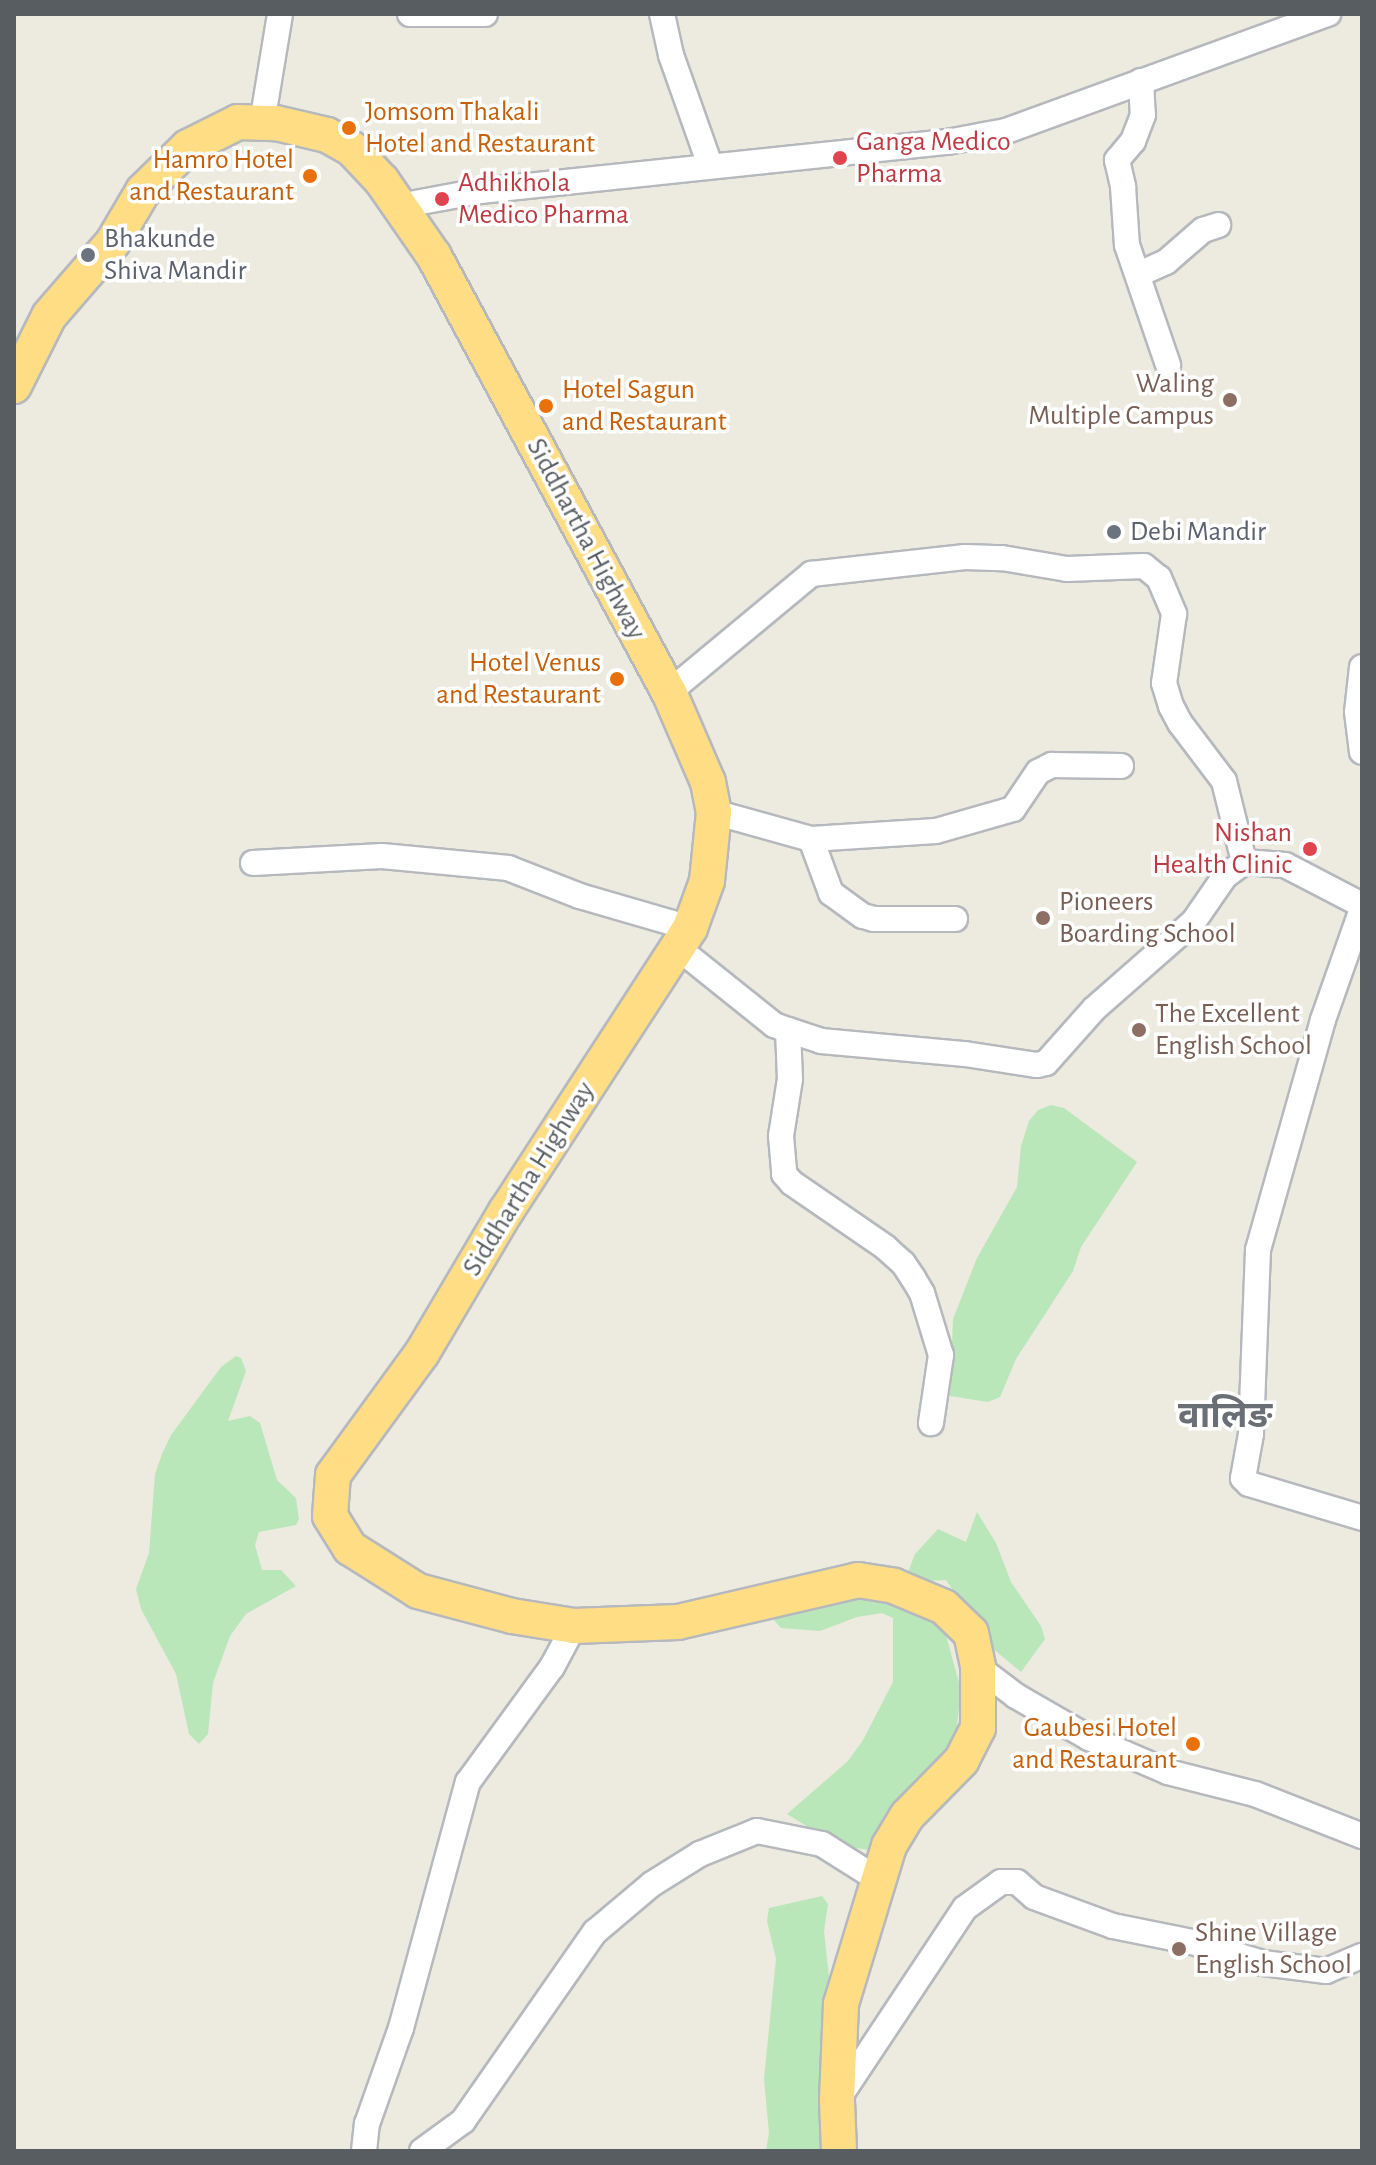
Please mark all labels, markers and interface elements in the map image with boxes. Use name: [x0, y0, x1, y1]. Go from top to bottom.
place label: Jomsom Thakali Hotel and Restaurant: [365, 95, 595, 161]
marker: Jomsom Thakali Hotel and Restaurant: [340, 119, 358, 137]
place label: Ganga Medico Pharma: [856, 125, 1011, 191]
place label: Hamro Hotel and Restaurant: [129, 143, 294, 209]
marker: Ganga Medico Pharma: [831, 149, 849, 167]
place label: Adhikhola Medico Pharma: [458, 166, 629, 232]
marker: Hamro Hotel and Restaurant: [301, 167, 319, 185]
marker: Adhikhola Medico Pharma: [433, 190, 451, 208]
place label: Bhakunde Shiva Mandir: [104, 222, 246, 288]
marker: Bhakunde Shiva Mandir: [79, 246, 97, 264]
place label: Waling Multiple Campus: [1028, 367, 1214, 433]
place label: Hotel Sagun and Restaurant: [562, 373, 727, 439]
marker: Waling Multiple Campus: [1221, 391, 1239, 409]
marker: Hotel Sagun and Restaurant: [537, 397, 555, 415]
street label: Siddhartha Highway: [519, 433, 653, 645]
place label: Debi Mandir: [1130, 515, 1266, 549]
marker: Debi Mandir: [1105, 523, 1123, 541]
place label: Hotel Venus and Restaurant: [436, 646, 601, 712]
marker: Hotel Venus and Restaurant: [608, 670, 626, 688]
place label: Nishan Health Clinic: [1152, 816, 1292, 882]
marker: Nishan Health Clinic: [1299, 838, 1321, 860]
place label: Pioneers Boarding School: [1059, 885, 1236, 951]
marker: Pioneers Boarding School: [1034, 909, 1052, 927]
place label: The Excellent English School: [1155, 997, 1312, 1063]
marker: The Excellent English School: [1130, 1021, 1148, 1039]
street label: Siddhartha Highway: [456, 1076, 602, 1282]
district label: वालिङ: [1178, 1395, 1272, 1439]
place label: Gaubesi Hotel and Restaurant: [1012, 1711, 1177, 1777]
marker: Gaubesi Hotel and Restaurant: [1184, 1735, 1202, 1753]
place label: Shine Village English School: [1195, 1916, 1352, 1982]
marker: Shine Village English School: [1170, 1940, 1188, 1958]

